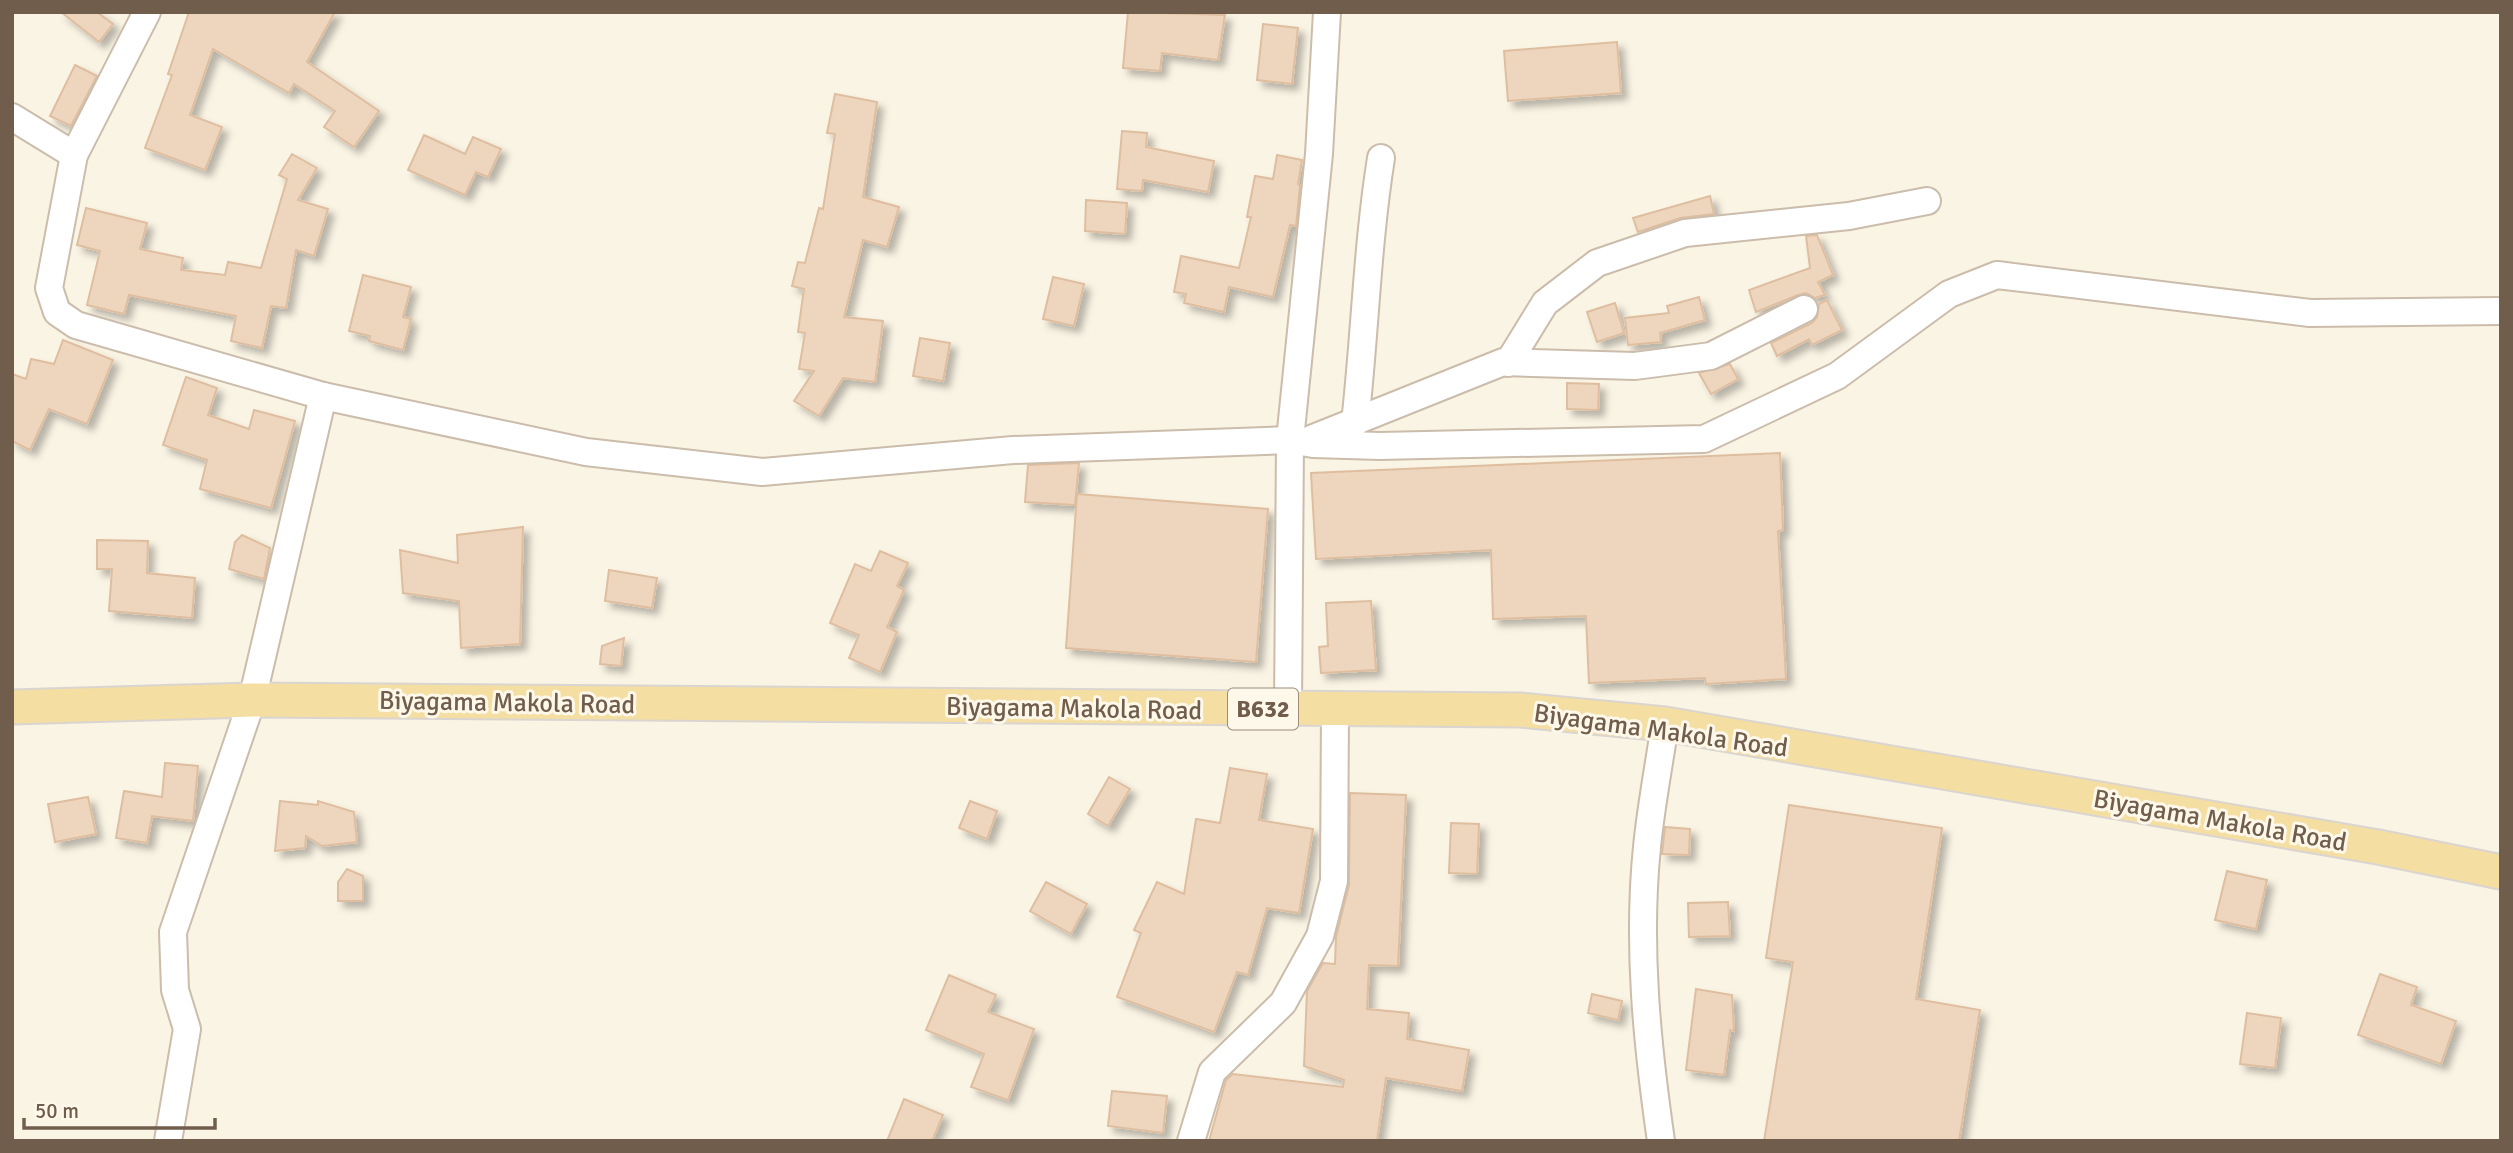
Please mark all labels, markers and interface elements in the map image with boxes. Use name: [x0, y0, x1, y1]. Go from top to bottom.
street label: Biyagama Makola Road: [379, 685, 635, 721]
road number: B632: [1228, 688, 1298, 730]
street label: Biyagama Makola Road: [946, 691, 1202, 727]
street label: Biyagama Makola Road: [1532, 697, 1790, 765]
street label: Biyagama Makola Road: [2091, 783, 2349, 859]
scale bar: [24, 1086, 215, 1130]
text: 50 m: [35, 1098, 79, 1124]

